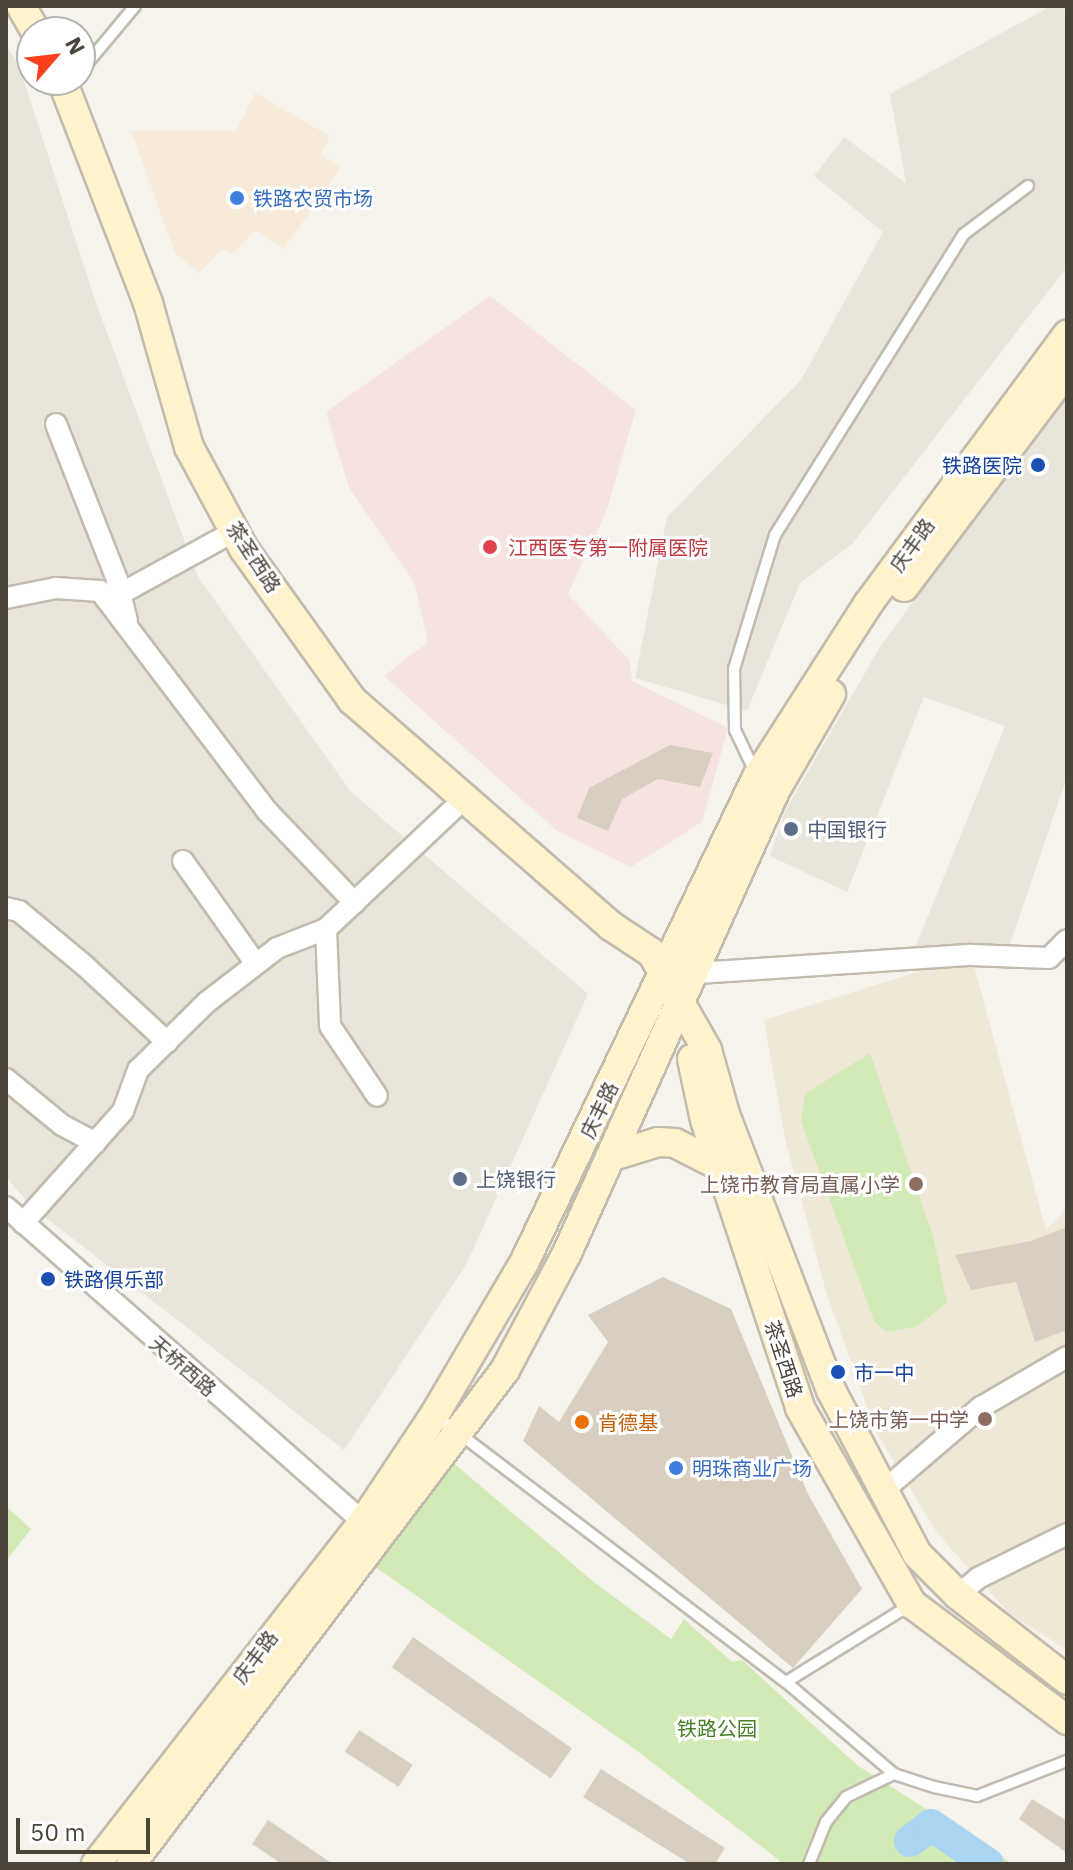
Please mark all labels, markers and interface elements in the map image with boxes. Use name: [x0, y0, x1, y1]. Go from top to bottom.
north arrow: [16, 16, 96, 96]
text: N: [59, 32, 92, 59]
place label: 铁路农贸市场: [253, 186, 373, 210]
marker: 铁路农贸市场: [228, 189, 246, 207]
place label: 铁路医院: [942, 453, 1022, 477]
marker: 铁路医院: [1029, 456, 1047, 474]
street label: 庆丰路: [885, 514, 939, 576]
street label: 茶圣西路: [222, 517, 286, 597]
place label: 江西医专第一附属医院: [508, 535, 708, 559]
marker: 江西医专第一附属医院: [479, 536, 501, 558]
place label: 中国银行: [807, 817, 887, 841]
marker: 中国银行: [782, 820, 800, 838]
street label: 庆丰路: [575, 1078, 623, 1142]
place label: 上饶银行: [476, 1167, 556, 1191]
marker: 上饶银行: [451, 1170, 469, 1188]
place label: 上饶市教育局直属小学: [700, 1172, 900, 1196]
marker: 上饶市教育局直属小学: [907, 1175, 925, 1193]
place label: 铁路俱乐部: [64, 1267, 164, 1291]
marker: 铁路俱乐部: [39, 1270, 57, 1288]
street label: 茶圣西路: [760, 1317, 808, 1401]
street label: 天桥西路: [145, 1331, 221, 1401]
place label: 市一中: [854, 1360, 914, 1384]
marker: 市一中: [829, 1363, 847, 1381]
place label: 上饶市第一中学: [829, 1407, 969, 1431]
place label: 肯德基: [598, 1410, 658, 1434]
marker: 上饶市第一中学: [976, 1410, 994, 1428]
marker: 肯德基: [573, 1413, 591, 1431]
place label: 明珠商业广场: [692, 1456, 812, 1480]
marker: 明珠商业广场: [667, 1459, 685, 1477]
street label: 庆丰路: [227, 1626, 283, 1688]
park label: 铁路公园: [677, 1716, 757, 1740]
scale bar: [20, 1802, 154, 1852]
text: 50 m: [30, 1816, 85, 1848]

